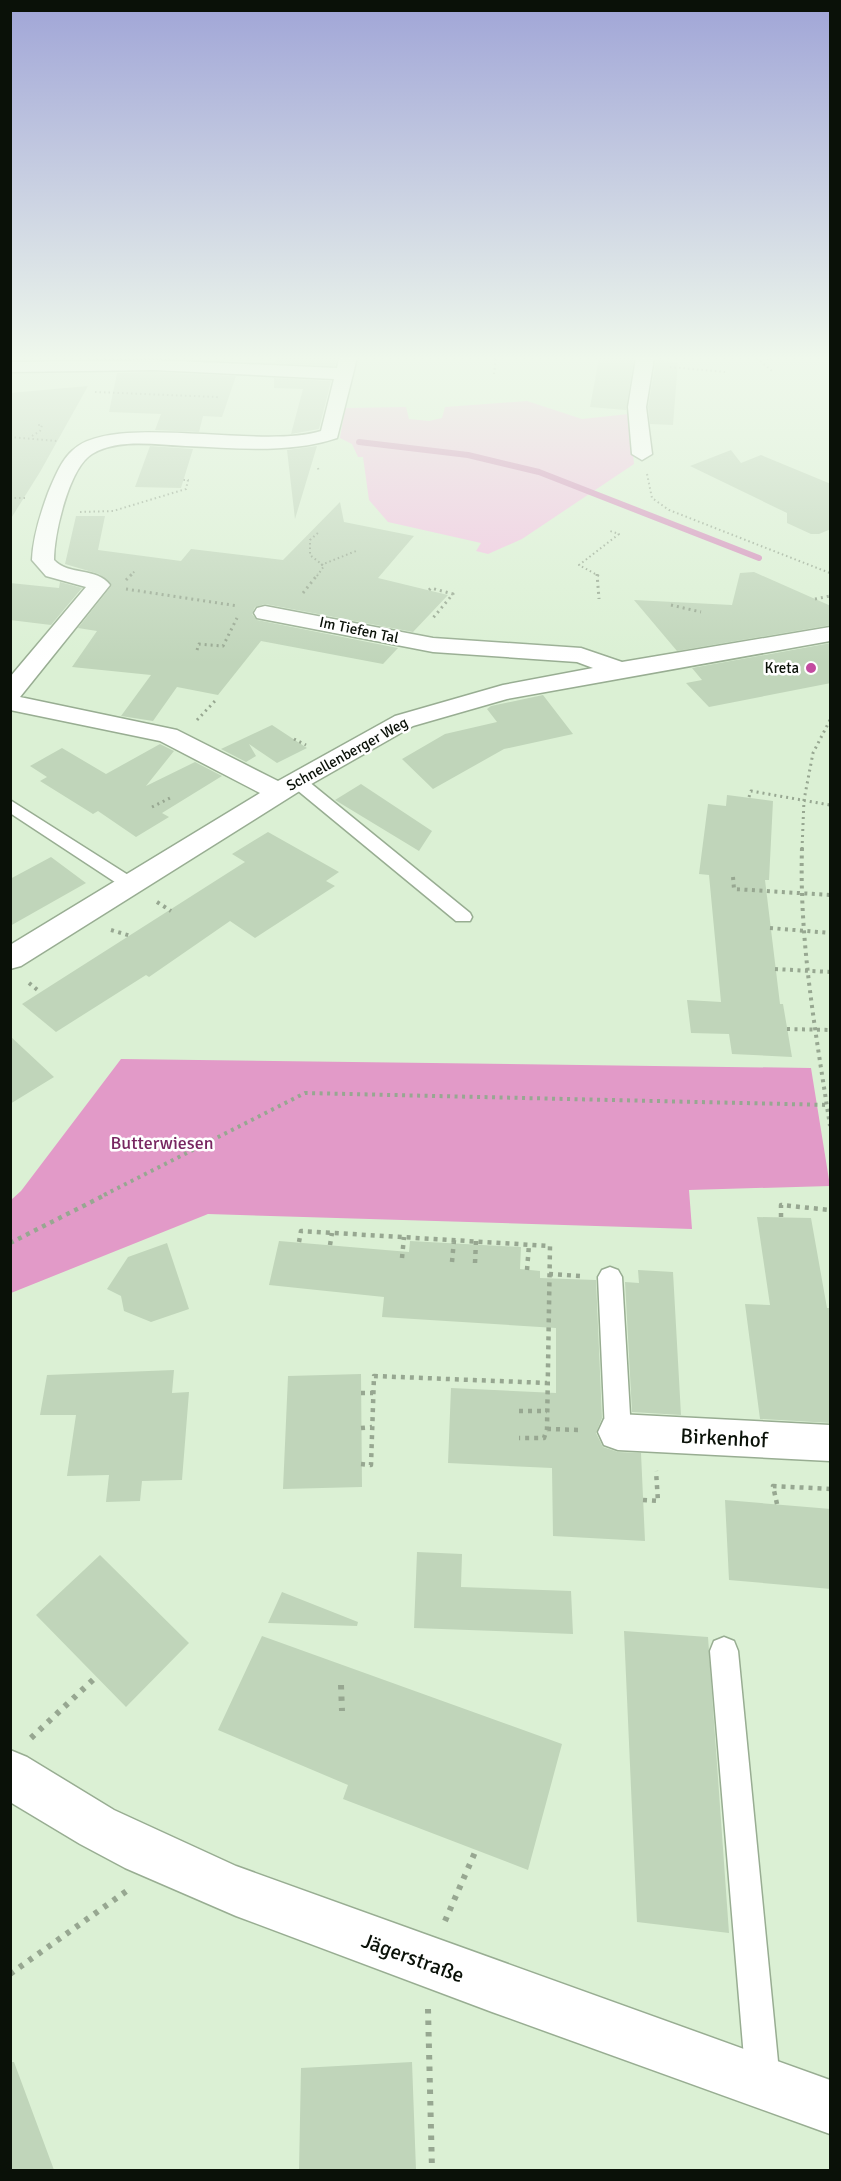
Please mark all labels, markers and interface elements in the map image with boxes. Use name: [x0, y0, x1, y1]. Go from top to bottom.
street label: Im Tiefen Tal: [318, 613, 400, 647]
place label: Kreta: [764, 659, 799, 677]
marker: Kreta: [804, 661, 818, 675]
street label: Schnellenberger Weg: [283, 713, 411, 795]
park label: Butterwiesen: [110, 1132, 214, 1154]
street label: Birkenhof: [680, 1423, 769, 1453]
street label: Jägerstraße: [358, 1927, 468, 1989]

